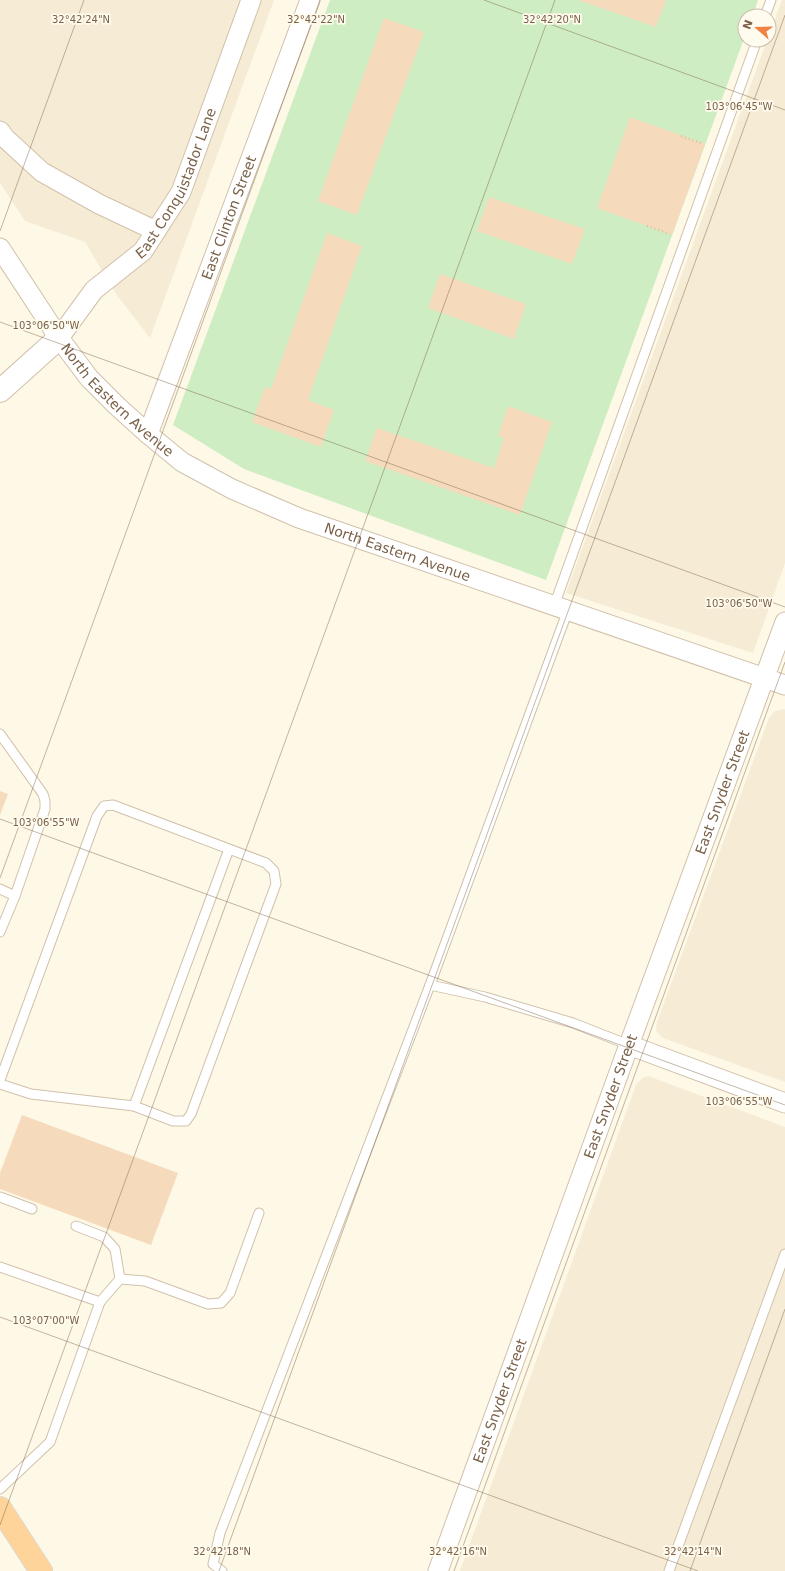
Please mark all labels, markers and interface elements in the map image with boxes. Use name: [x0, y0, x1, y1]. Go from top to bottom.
north arrow: [737, 8, 777, 48]
text: 32°42'24"N: [52, 14, 110, 25]
text: 32°42'22"N: [287, 14, 345, 25]
text: 32°42'20"N: [523, 14, 581, 25]
text: N: [740, 18, 756, 31]
text: 103°06'45"W: [706, 101, 772, 112]
street label: East Conquistador Lane: [132, 106, 219, 262]
street label: East Clinton Street: [198, 153, 259, 282]
text: 103°06'50"W: [13, 320, 79, 331]
street label: North Eastern Avenue: [58, 340, 177, 460]
street label: North Eastern Avenue: [322, 519, 473, 584]
text: 103°06'50"W: [706, 598, 772, 609]
street label: East Snyder Street: [692, 728, 753, 857]
text: 103°06'55"W: [13, 817, 79, 828]
street label: East Snyder Street: [580, 1031, 640, 1161]
text: 103°06'55"W: [706, 1096, 772, 1107]
text: 103°07'00"W: [13, 1315, 79, 1326]
street label: East Snyder Street: [470, 1336, 530, 1465]
text: 32°42'18"N: [193, 1546, 251, 1557]
text: 32°42'16"N: [429, 1546, 487, 1557]
text: 32°42'14"N: [664, 1546, 722, 1557]

